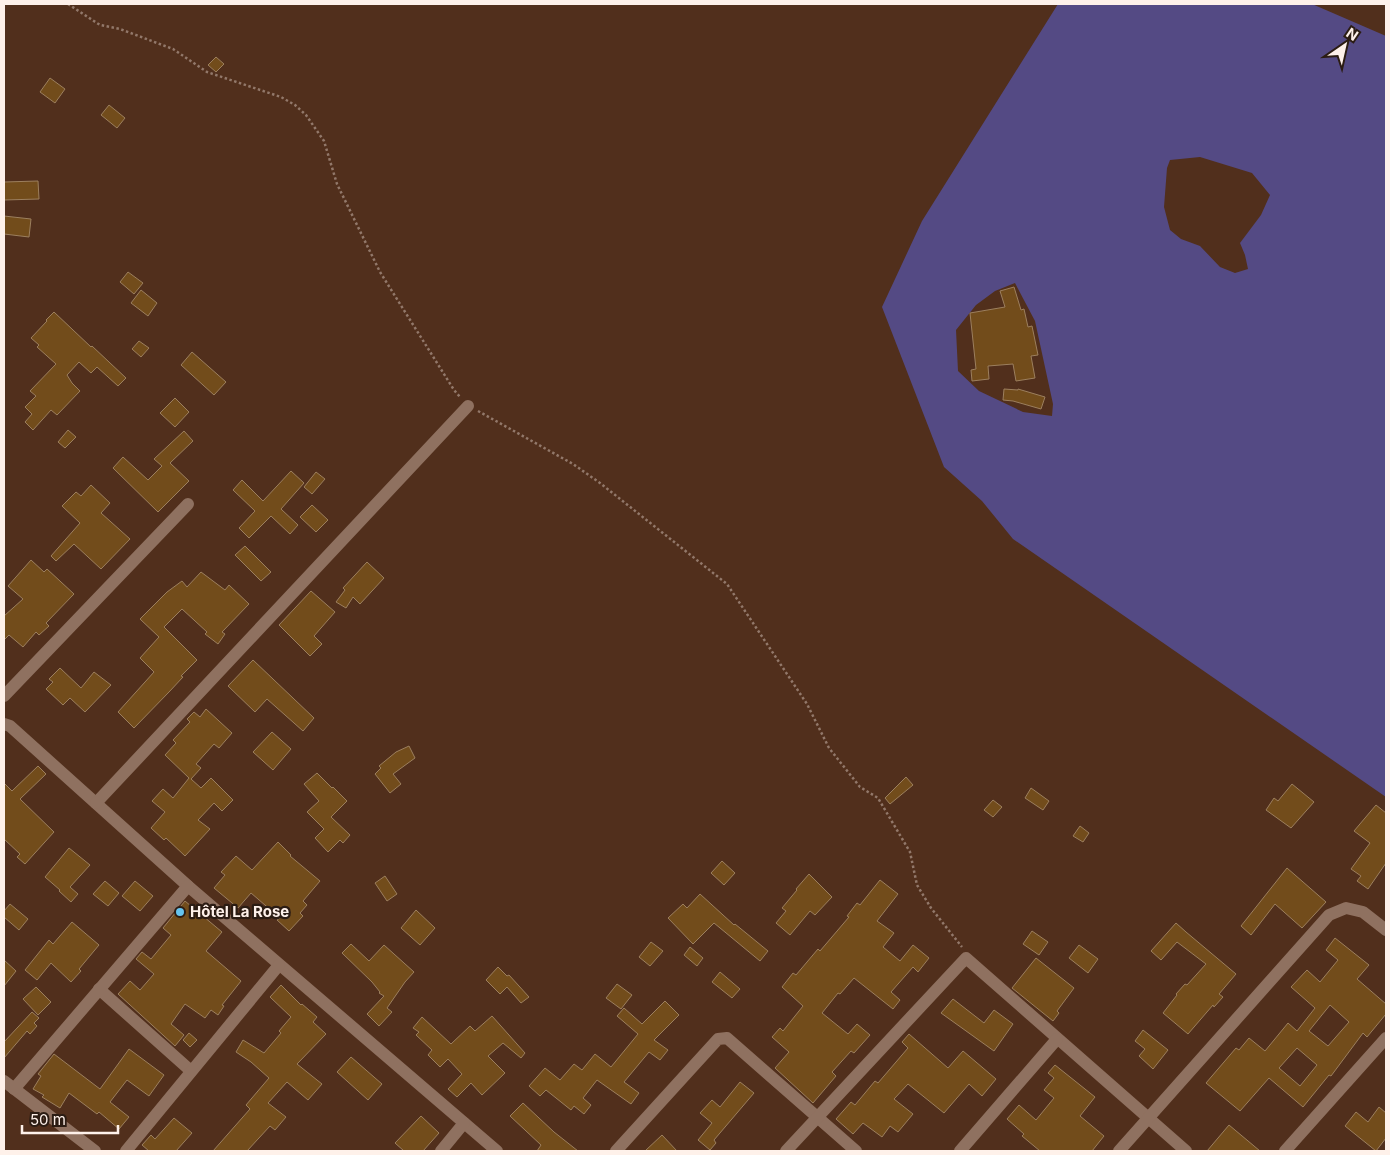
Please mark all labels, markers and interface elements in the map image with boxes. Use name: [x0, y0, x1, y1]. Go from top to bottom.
north arrow: [1320, 20, 1370, 70]
text: N: [1343, 24, 1362, 44]
place label: Hôtel La Rose: [190, 902, 289, 921]
marker: Hôtel La Rose: [174, 906, 186, 918]
scale bar: [22, 1102, 119, 1134]
text: 50 m: [30, 1110, 66, 1129]

